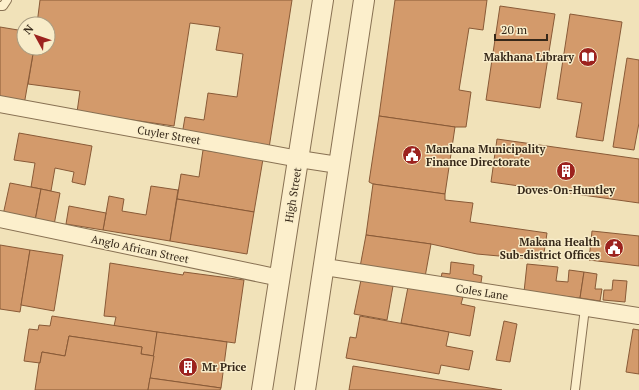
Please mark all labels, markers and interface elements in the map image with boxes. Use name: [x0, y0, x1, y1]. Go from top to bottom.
north arrow: [16, 16, 56, 56]
scale bar: [495, 16, 547, 42]
text: N: [20, 21, 37, 37]
text: 20 m: [501, 22, 528, 37]
library icon: Makhana Library: [577, 46, 599, 68]
place label: Makhana Library: [484, 50, 574, 64]
street label: Cuyler Street: [136, 123, 202, 147]
place label: Mankana Municipality Finance Directorate: [426, 142, 545, 169]
public building icon: Mankana Municipality Finance Directorate: [401, 144, 423, 166]
building icon: Doves-On-Huntley: [555, 160, 577, 182]
street label: High Street: [282, 166, 304, 224]
place label: Doves-On-Huntley: [517, 183, 615, 197]
street label: Anglo African Street: [90, 232, 190, 266]
place label: Makana Health Sub-district Offices: [500, 235, 600, 262]
public building icon: Makana Health Sub-district Offices: [603, 237, 625, 259]
street label: Coles Lane: [455, 281, 510, 303]
building icon: Mr Price: [177, 356, 199, 378]
place label: Mr Price: [202, 360, 246, 374]

